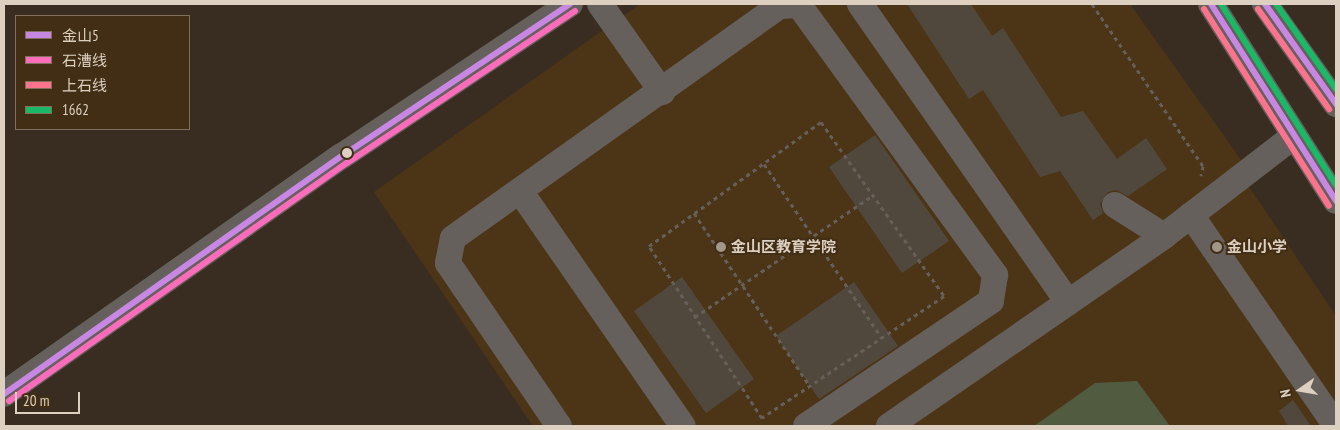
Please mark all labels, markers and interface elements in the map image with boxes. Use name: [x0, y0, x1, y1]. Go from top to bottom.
legend: [15, 15, 190, 130]
text: 金山5: [62, 26, 99, 45]
text: 石漕线: [62, 51, 107, 70]
text: 上石线: [62, 76, 107, 95]
text: 1662: [62, 100, 89, 119]
unlabelled marker: [342, 148, 352, 158]
place label: 金山区教育学院: [731, 238, 836, 256]
place label: 金山小学: [1227, 238, 1287, 256]
marker: 金山区教育学院: [715, 241, 727, 253]
marker: 金山小学: [1211, 241, 1223, 253]
north arrow: [1275, 365, 1325, 415]
scale bar: [18, 382, 82, 414]
text: N: [1276, 388, 1295, 399]
text: 20 m: [23, 391, 49, 410]

